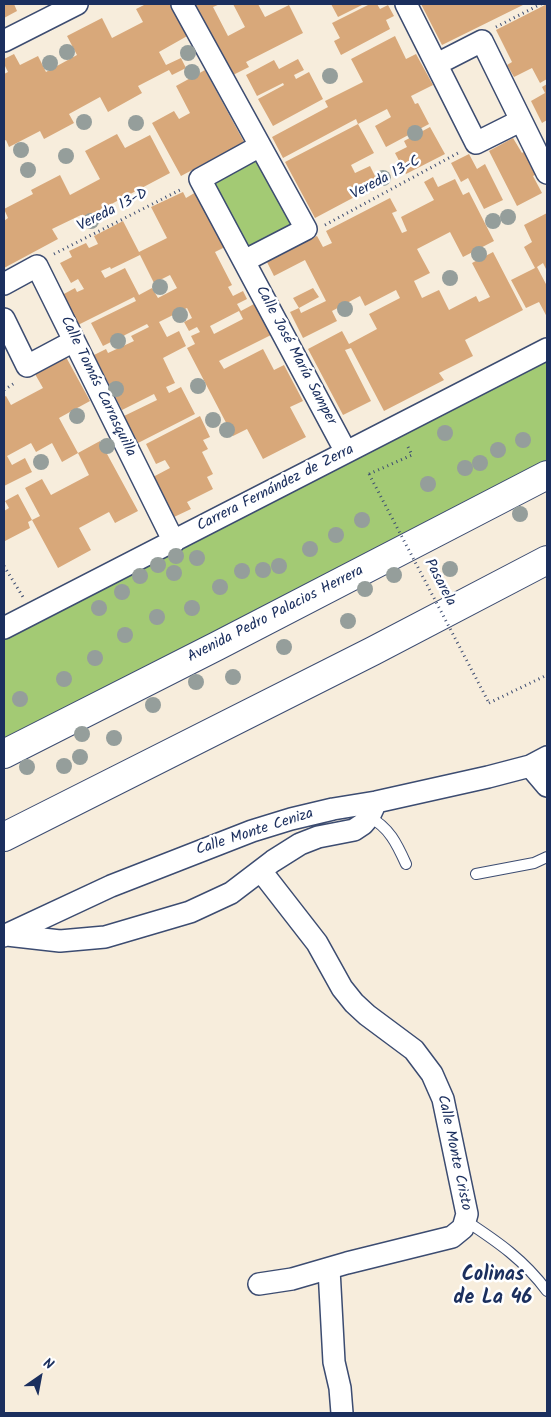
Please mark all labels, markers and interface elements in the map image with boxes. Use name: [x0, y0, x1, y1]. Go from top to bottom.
street label: Vereda 13-C: [348, 153, 424, 205]
street label: Vereda 13-D: [75, 186, 151, 236]
street label: Calle José María Samper: [251, 283, 339, 429]
street label: Calle Tomás Carrasquilla: [55, 314, 139, 460]
street label: Carrera Fernández de Zerra: [195, 442, 357, 536]
street label: Pasarela: [419, 556, 459, 610]
street label: Avenida Pedro Palacios Herrera: [185, 563, 367, 667]
street label: Calle Monte Ceniza: [194, 806, 316, 860]
street label: Calle Monte Cristo: [432, 1093, 474, 1213]
district label: Colinas de La 46: [454, 1265, 532, 1312]
north arrow: [15, 1352, 65, 1402]
text: N: [38, 1353, 58, 1376]

